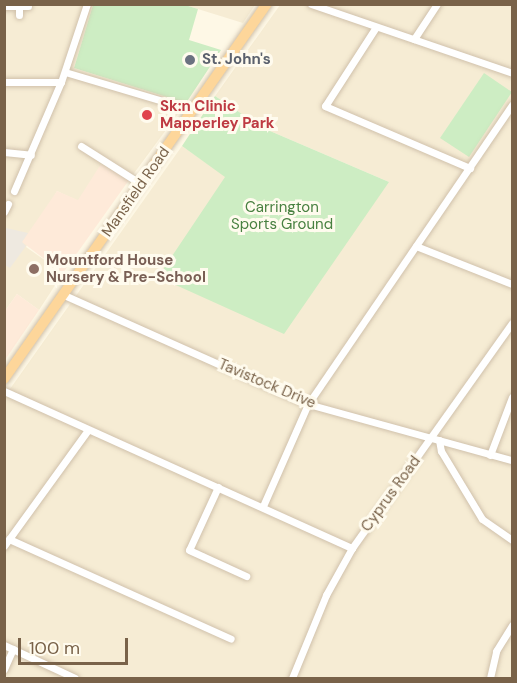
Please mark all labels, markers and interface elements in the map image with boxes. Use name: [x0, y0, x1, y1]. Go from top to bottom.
place label: St. John's: [202, 51, 271, 69]
marker: St. John's: [183, 53, 197, 67]
place label: Sk:n Clinic Mapperley Park: [160, 97, 274, 132]
marker: Sk:n Clinic Mapperley Park: [138, 106, 156, 124]
street label: Mansfield Road: [98, 144, 174, 240]
park label: Carrington Sports Ground: [231, 198, 333, 233]
place label: Mountford House Nursery & Pre-School: [46, 251, 206, 286]
marker: Mountford House Nursery & Pre-School: [27, 262, 41, 276]
street label: Tavistock Drive: [216, 355, 318, 413]
street label: Cyprus Road: [358, 453, 424, 535]
scale bar: [21, 626, 130, 664]
text: 100 m: [29, 636, 80, 660]

